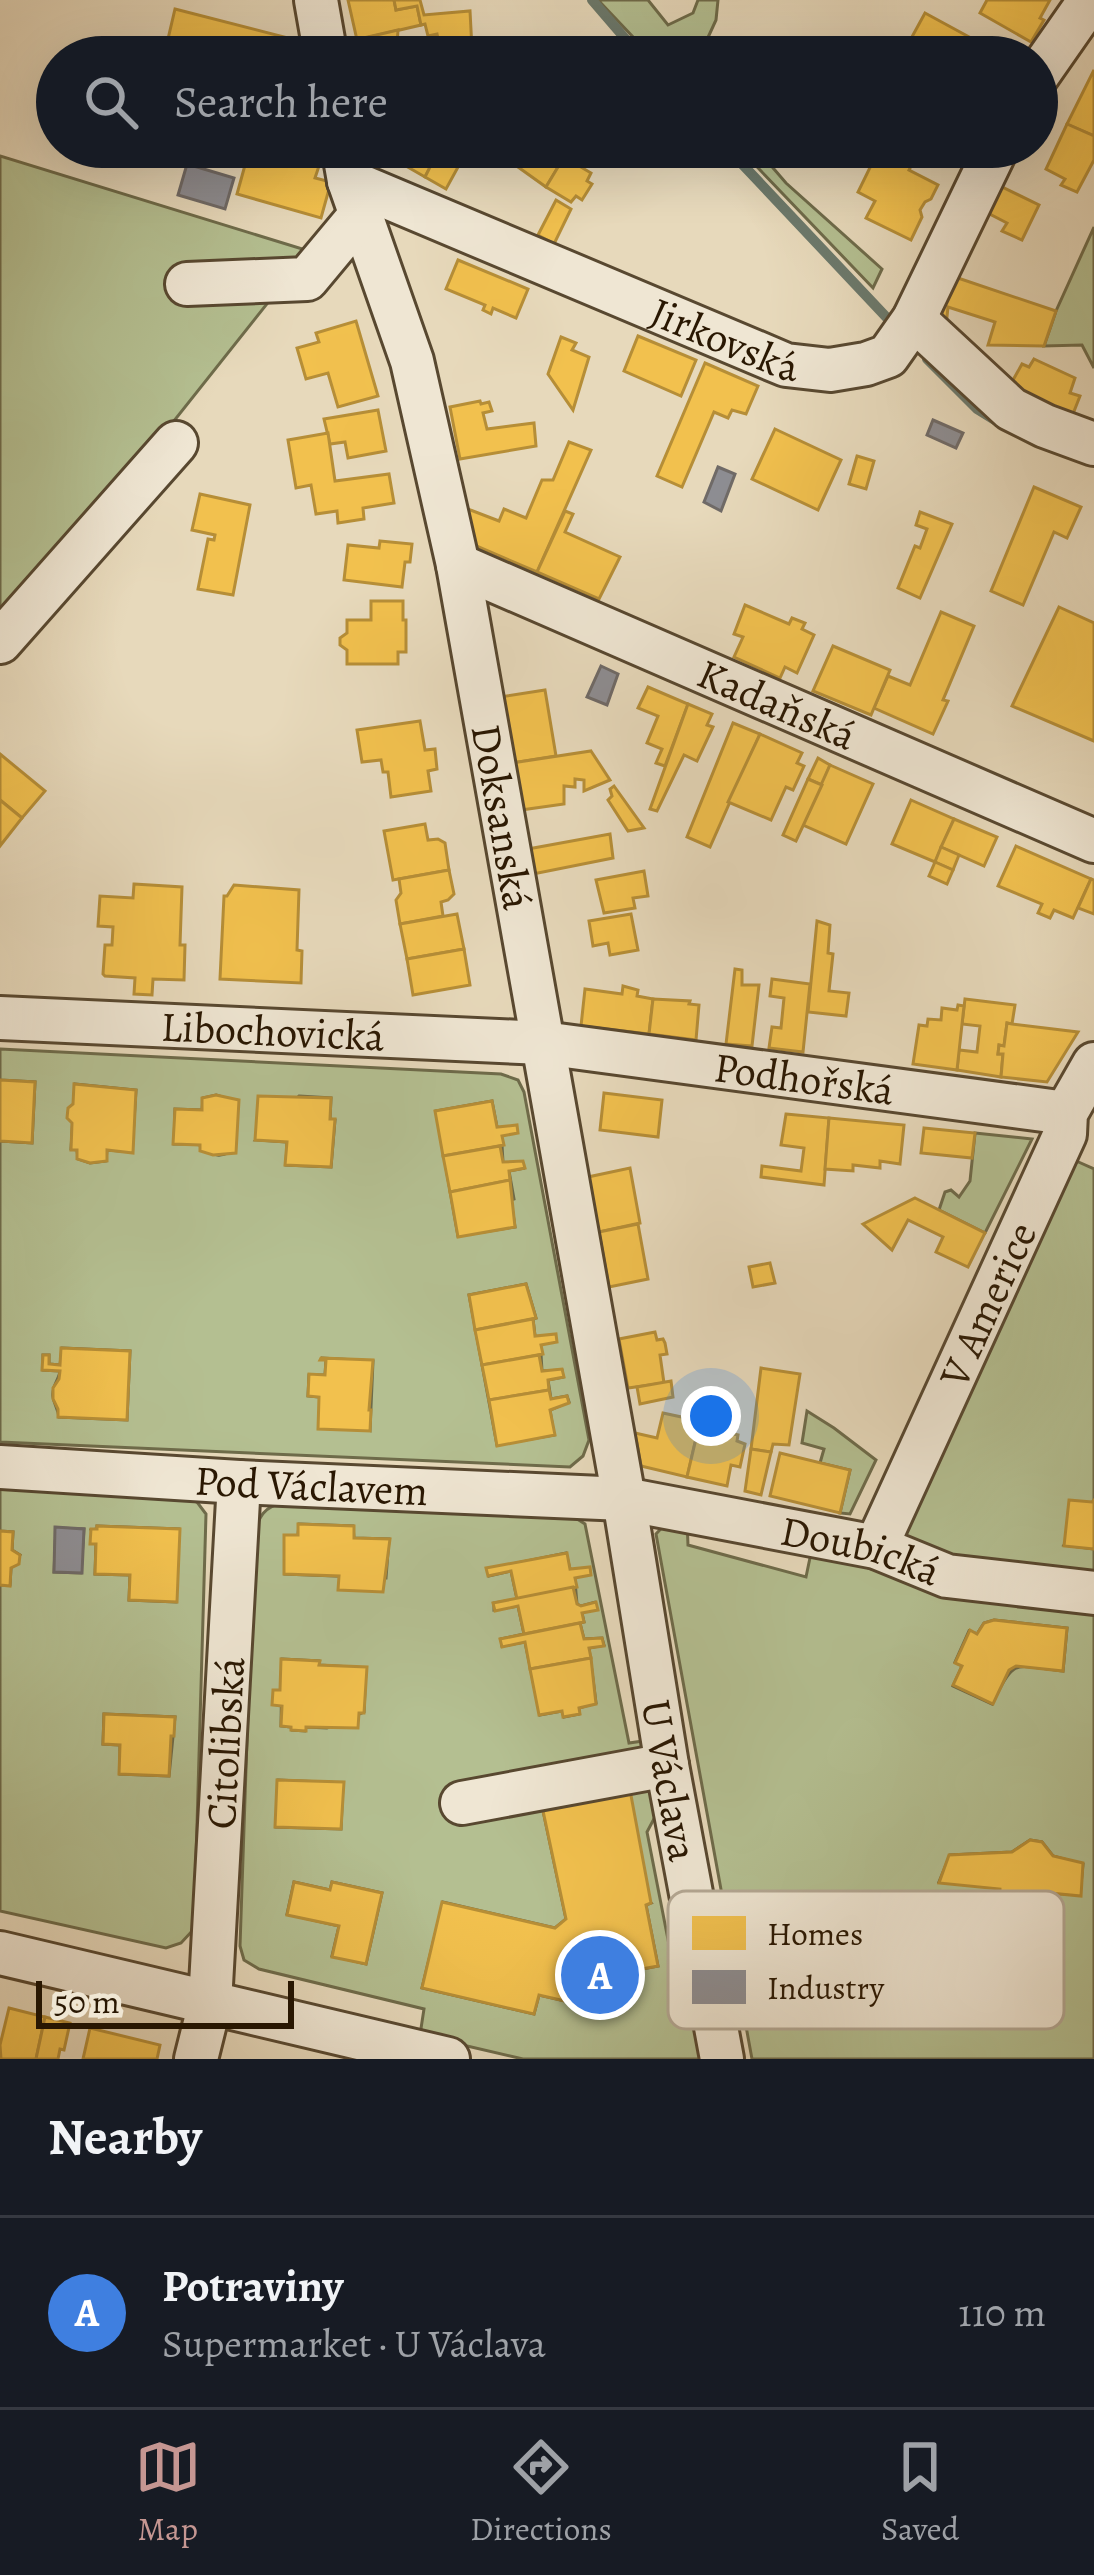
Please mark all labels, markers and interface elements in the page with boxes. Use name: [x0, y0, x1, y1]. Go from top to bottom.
search box: [36, 36, 1058, 168]
icon: search: [78, 69, 144, 135]
text: Search here: [174, 71, 388, 133]
street label: Jirkovská: [642, 283, 802, 395]
street label: Kadaňská: [689, 644, 866, 763]
street label: Doksanská: [458, 719, 547, 914]
street label: Libochovická: [160, 997, 386, 1064]
street label: Podhořská: [711, 1038, 898, 1118]
street label: V Americe: [924, 1213, 1050, 1397]
your location: [681, 1386, 741, 1446]
street label: Pod Václavem: [193, 1451, 429, 1519]
street label: Doubická: [776, 1501, 950, 1599]
street label: Citolibská: [191, 1655, 258, 1831]
street label: U Václava: [628, 1695, 713, 1866]
legend: [668, 1891, 1064, 2029]
text: Homes: [767, 1911, 863, 1956]
pin: A: [561, 1930, 639, 2020]
text: Industry: [767, 1965, 885, 2010]
scale bar: [36, 1975, 294, 2028]
text: 50 m: [54, 1979, 120, 2024]
text: Nearby: [48, 2102, 202, 2172]
text: Potraviny: [162, 2255, 343, 2317]
text: A: [75, 2286, 99, 2339]
text: 110 m: [958, 2286, 1046, 2339]
text: Supermarket · U Václava: [162, 2317, 546, 2370]
tab: Map: [135, 2434, 201, 2551]
tab: Directions: [470, 2434, 612, 2551]
tab: Saved: [881, 2434, 959, 2551]

